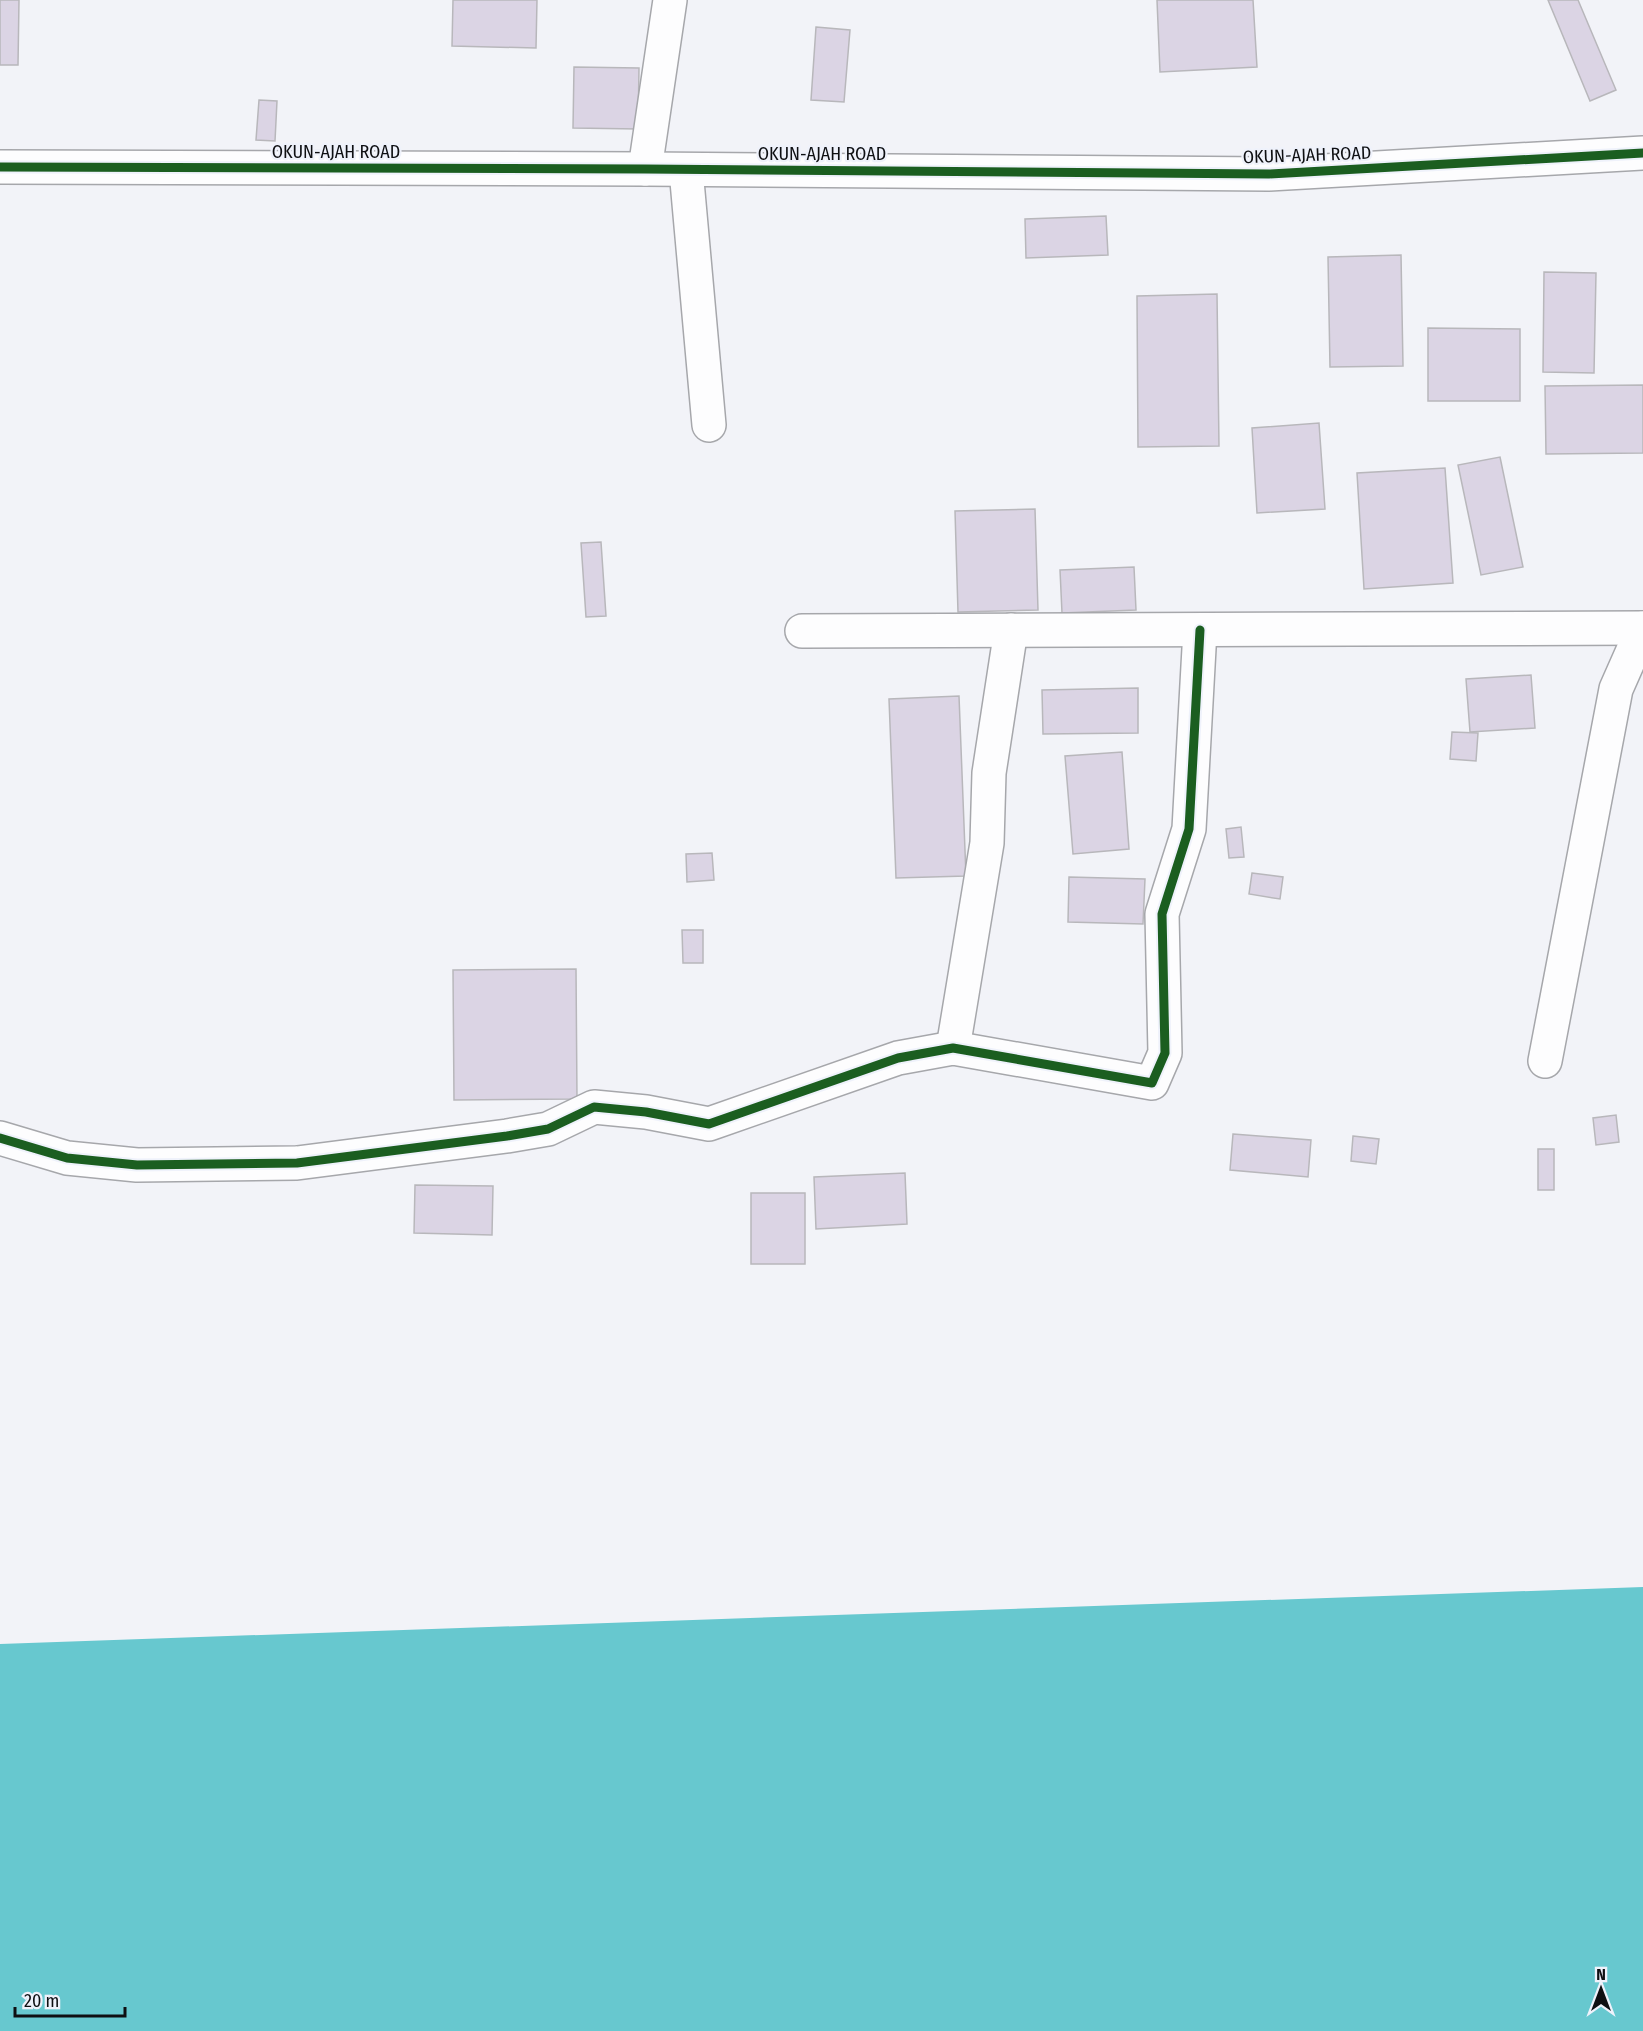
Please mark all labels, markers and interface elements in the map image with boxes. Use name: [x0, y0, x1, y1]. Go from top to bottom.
street label: OKUN-AJAH ROAD: [272, 141, 400, 163]
street label: OKUN-AJAH ROAD: [1242, 142, 1372, 168]
street label: OKUN-AJAH ROAD: [758, 143, 886, 165]
north arrow: [1571, 1959, 1631, 2019]
text: N: [1596, 1965, 1606, 1984]
scale bar: [15, 1980, 124, 2018]
text: 20 m: [24, 1990, 59, 2012]

